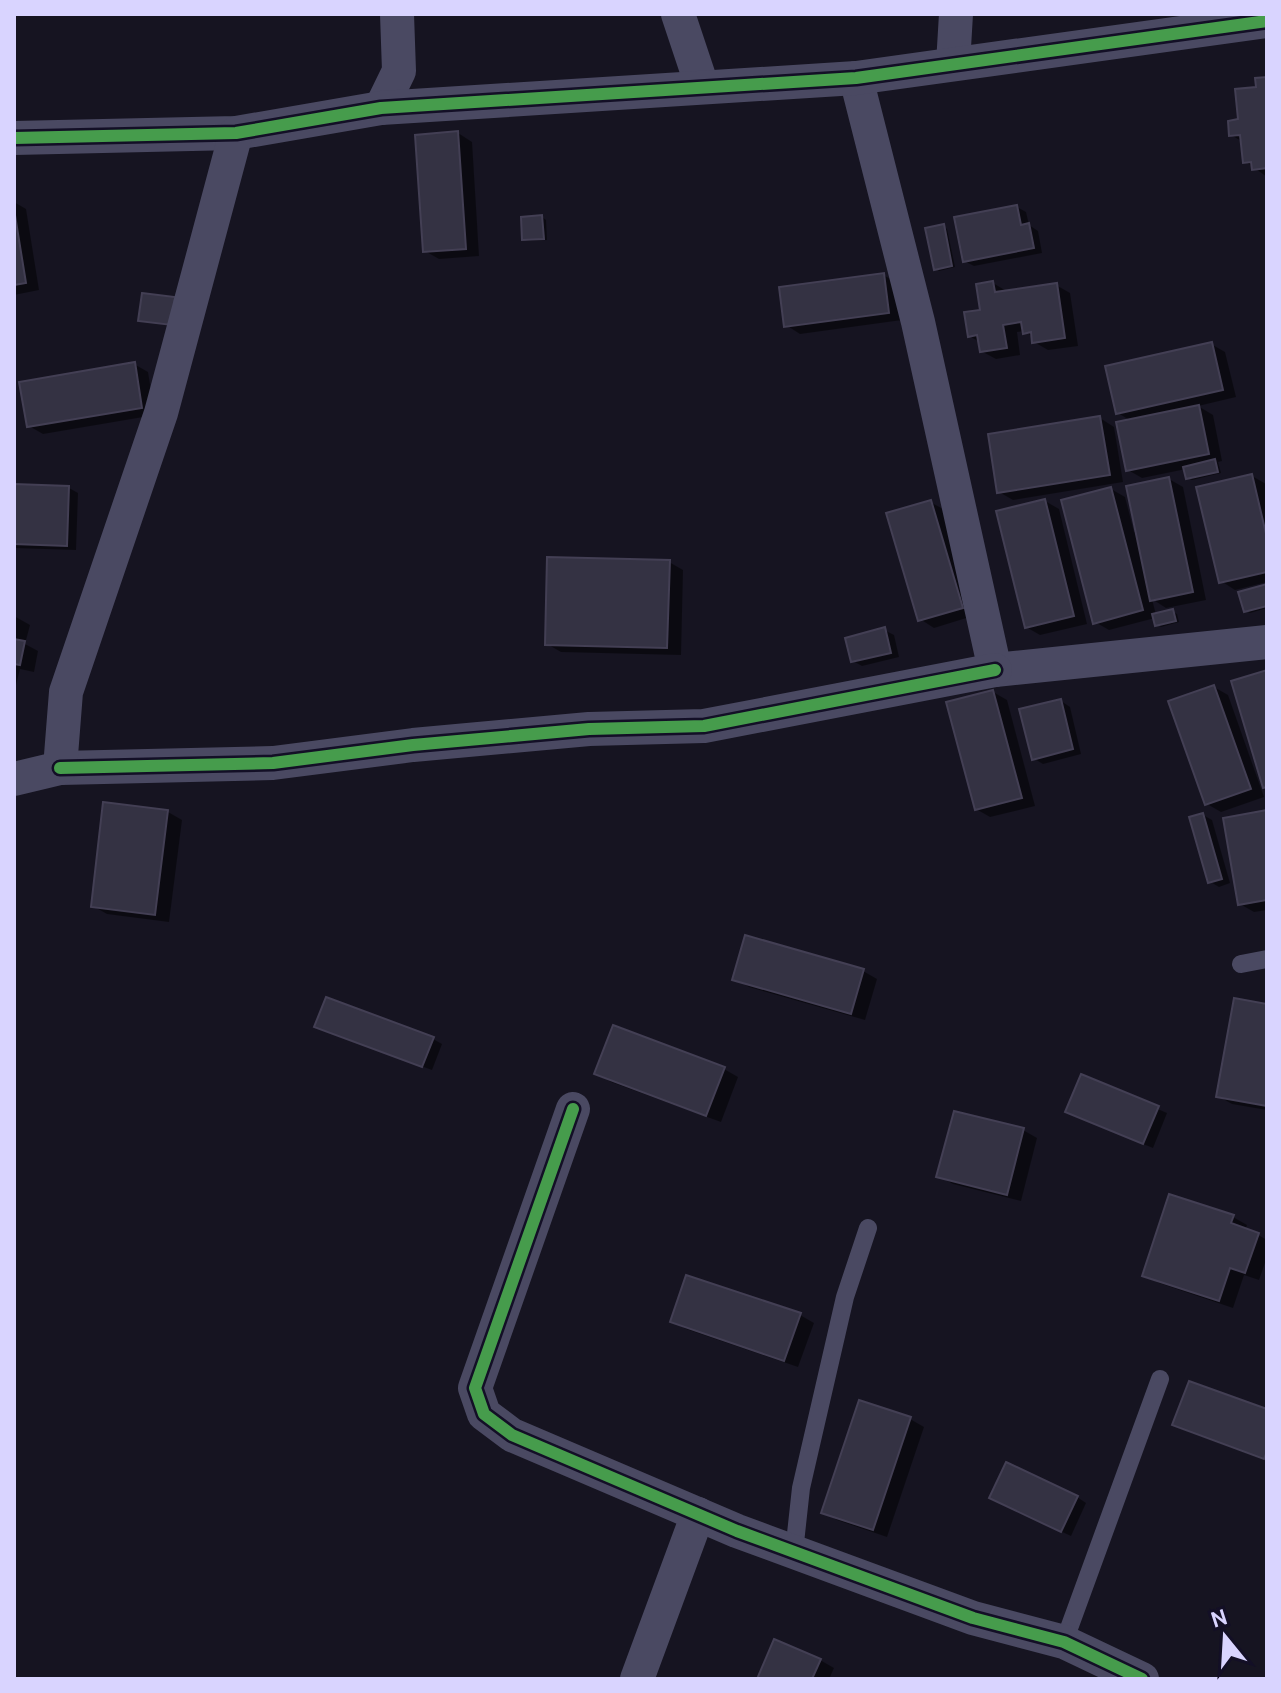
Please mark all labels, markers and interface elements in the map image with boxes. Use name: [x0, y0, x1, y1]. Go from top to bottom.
north arrow: [1185, 1597, 1265, 1677]
text: N: [1207, 1603, 1231, 1634]

